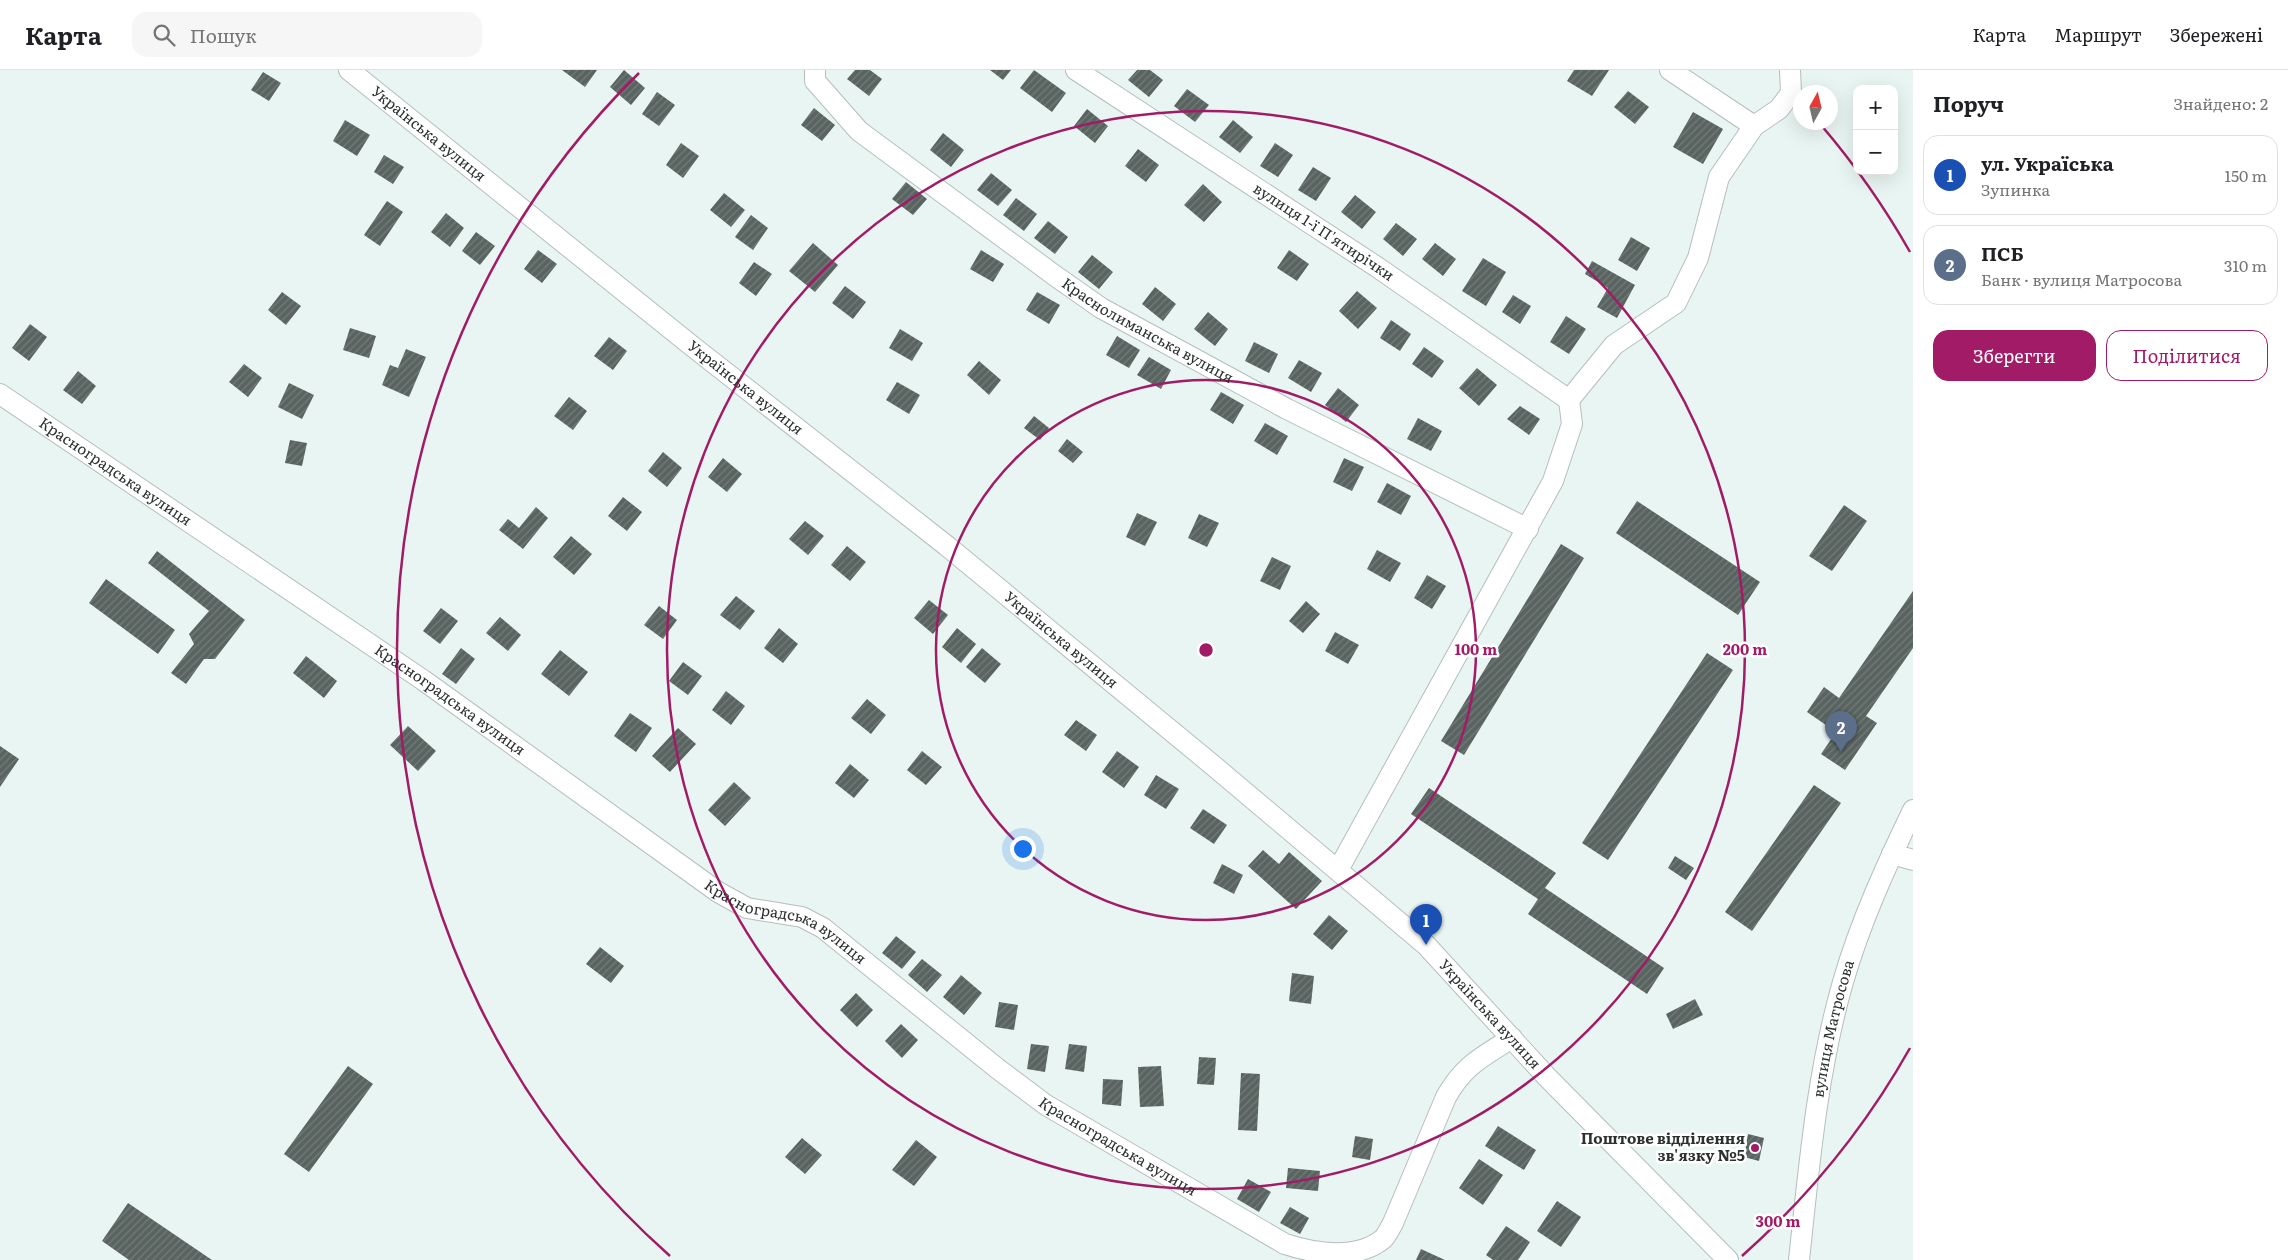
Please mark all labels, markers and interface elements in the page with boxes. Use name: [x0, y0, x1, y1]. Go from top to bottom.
search box: [132, 12, 482, 57]
text: Карта: [25, 17, 102, 52]
icon: search: [150, 21, 178, 49]
text: Пошук: [190, 21, 257, 49]
text: Карта: [1972, 21, 2026, 48]
text: Маршрут: [2054, 21, 2142, 48]
text: Збережені: [2170, 21, 2263, 48]
street label: Українська вулиця: [367, 79, 492, 186]
north arrow: [1793, 85, 1838, 130]
map controls: [1853, 85, 1898, 175]
button: +: [1853, 85, 1898, 130]
text: Поруч: [1933, 87, 2004, 118]
text: Знайдено: 2: [2174, 91, 2268, 115]
button: −: [1853, 130, 1898, 175]
text: ул. Україська: [1981, 149, 2114, 177]
text: 1: [1947, 163, 1953, 187]
text: 150 m: [2224, 163, 2267, 187]
street label: вулиця 1-ї П'ятирічки: [1249, 176, 1400, 286]
text: Зупинка: [1981, 177, 2050, 201]
text: ПСБ: [1981, 239, 2024, 267]
text: 2: [1946, 253, 1954, 277]
text: 310 m: [2224, 253, 2267, 277]
text: Банк · вулиця Матросова: [1981, 267, 2182, 291]
street label: Краснолиманська вулиця: [1058, 271, 1238, 388]
button: Зберегти: [1933, 330, 2096, 381]
button: Поділитися: [2106, 330, 2268, 381]
street label: Українська вулиця: [683, 334, 809, 439]
street label: Красноградська вулиця: [35, 411, 197, 531]
street label: Українська вулиця: [1000, 585, 1124, 693]
text: 100 m: [1455, 637, 1497, 660]
text: 200 m: [1723, 637, 1767, 660]
street label: Красноградська вулиця: [371, 638, 531, 760]
centre of rings: [1197, 641, 1215, 659]
pin: 2: [1825, 711, 1857, 752]
your location: [1010, 836, 1036, 862]
street label: Красноградська вулиця: [700, 873, 872, 969]
pin: 1: [1410, 904, 1442, 945]
street label: Українська вулиця: [1434, 953, 1547, 1073]
street label: вулиця Матросова: [1805, 956, 1859, 1099]
street label: Красноградська вулиця: [1034, 1090, 1202, 1200]
place label: Поштове відділення зв'язку №5: [1581, 1126, 1745, 1166]
marker: Поштове відділення зв'язку №5: [1749, 1142, 1761, 1154]
text: 300 m: [1756, 1209, 1800, 1232]

